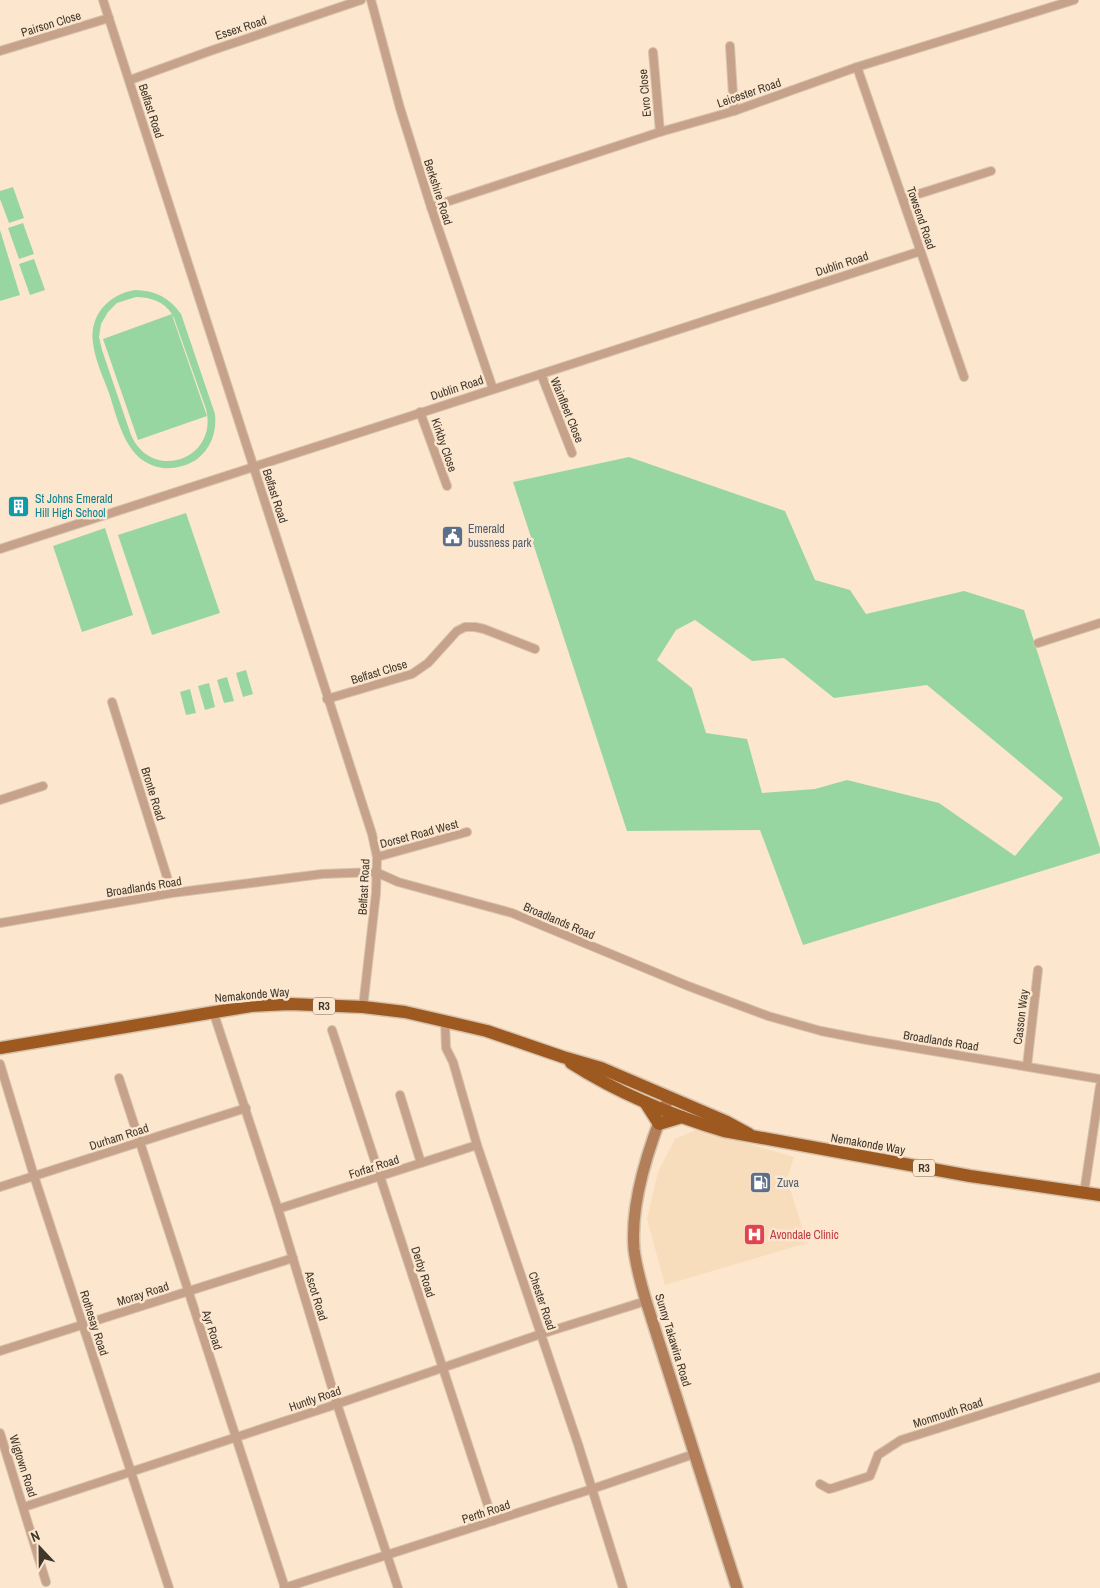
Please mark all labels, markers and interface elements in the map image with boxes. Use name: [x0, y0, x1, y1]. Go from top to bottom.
street label: Pairson Close: [19, 7, 83, 41]
street label: Essex Road: [213, 12, 269, 44]
street label: Evro Close: [635, 68, 655, 118]
street label: Leicester Road: [715, 75, 783, 111]
street label: Belfast Road: [135, 82, 167, 140]
street label: Berkshire Road: [420, 157, 456, 227]
street label: Towsend Road: [903, 185, 939, 251]
street label: Dublin Road: [814, 248, 870, 280]
street label: Dublin Road: [429, 372, 485, 404]
street label: Wainfleet Close: [547, 375, 587, 445]
street label: Kirkby Close: [427, 416, 461, 474]
street label: Belfast Road: [259, 467, 291, 525]
place label: St Johns Emerald Hill High School: [35, 491, 113, 521]
building icon: St Johns Emerald Hill High School: [7, 494, 31, 518]
place label: Emerald bussness park: [468, 521, 532, 551]
public building icon: Emerald bussness park: [440, 524, 464, 548]
street label: Belfast Close: [349, 656, 409, 688]
street label: Bronte Road: [137, 765, 169, 823]
street label: Dorset Road West: [378, 816, 460, 852]
street label: Belfast Road: [355, 858, 373, 916]
street label: Broadlands Road: [105, 873, 183, 901]
street label: Broadlands Road: [521, 899, 597, 943]
street label: Nemakonde Way: [214, 984, 290, 1006]
street label: Casson Way: [1010, 988, 1032, 1045]
road number: R3: [313, 998, 335, 1014]
street label: Broadlands Road: [902, 1027, 980, 1055]
street label: Durham Road: [87, 1120, 151, 1154]
street label: Nemakonde Way: [830, 1130, 906, 1158]
street label: Forfar Road: [347, 1151, 401, 1183]
road number: R3: [913, 1160, 935, 1176]
fuel station icon: Zuva: [749, 1171, 773, 1195]
place label: Zuva: [777, 1175, 799, 1191]
hospital icon: Avondale Clinic: [742, 1223, 766, 1247]
place label: Avondale Clinic: [769, 1227, 839, 1243]
street label: Derby Road: [407, 1245, 439, 1299]
street label: Ascot Road: [301, 1268, 331, 1323]
street label: Chester Road: [525, 1270, 559, 1332]
street label: Moray Road: [115, 1278, 171, 1310]
street label: Rothesay Road: [76, 1288, 112, 1358]
street label: Sunny Takawira Road: [651, 1292, 695, 1388]
street label: Ayr Road: [198, 1307, 226, 1352]
street label: Huntly Road: [287, 1383, 343, 1415]
street label: Monmouth Road: [911, 1394, 985, 1432]
street label: Wigtown Road: [5, 1433, 41, 1499]
street label: Perth Road: [460, 1497, 512, 1527]
north arrow: [15, 1523, 65, 1573]
text: N: [28, 1526, 42, 1546]

